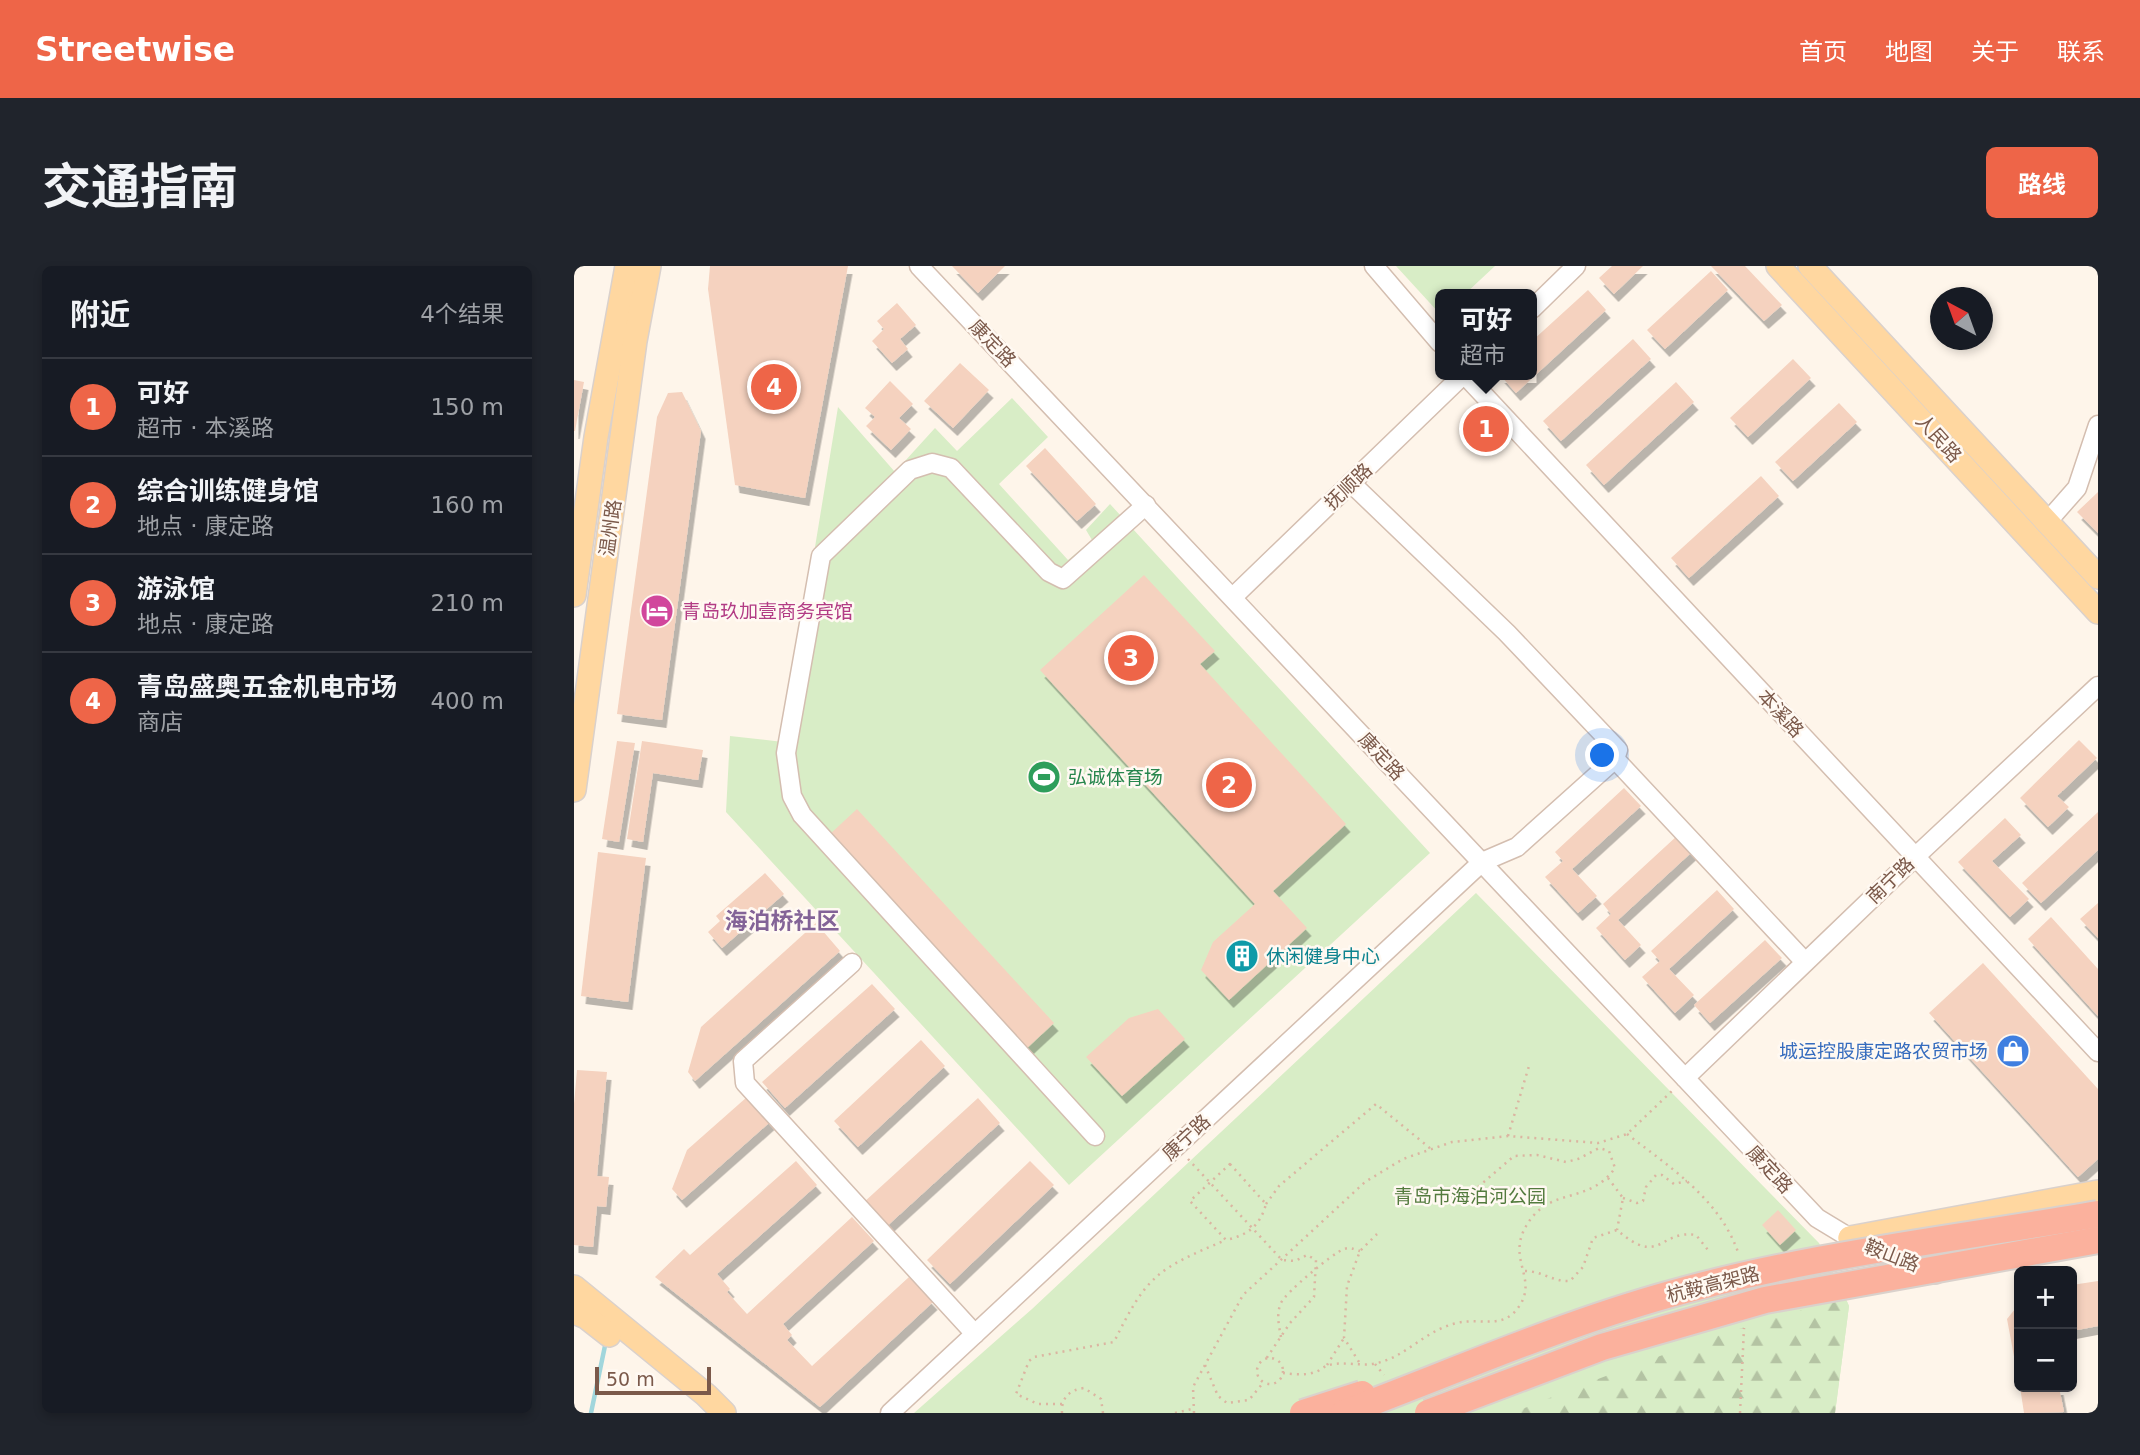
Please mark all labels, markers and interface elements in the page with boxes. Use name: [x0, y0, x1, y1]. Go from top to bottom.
text: Streetwise: [35, 30, 235, 69]
text: 首页: [1799, 38, 1847, 66]
text: 地图: [1885, 38, 1933, 66]
text: 关于: [1971, 38, 2019, 66]
text: 联系: [2057, 38, 2105, 66]
button: 路线: [1986, 147, 2098, 218]
text: 交通指南: [42, 159, 238, 216]
north arrow: [1930, 287, 1993, 350]
popup: [1435, 289, 1537, 380]
text: 附近: [70, 297, 130, 332]
text: 4个结果: [420, 301, 504, 327]
text: 可好: [1460, 305, 1512, 335]
street label: 康定路: [965, 315, 1021, 371]
text: 超市: [1460, 342, 1506, 368]
pin: 4: [751, 361, 797, 413]
text: 可好: [137, 378, 189, 408]
text: 1: [85, 394, 101, 420]
text: 150 m: [430, 394, 504, 420]
pin: 1: [1463, 403, 1509, 455]
street label: 人民路: [1912, 409, 1966, 467]
text: 超市 · 本溪路: [137, 415, 274, 441]
street label: 抚顺路: [1320, 458, 1376, 514]
text: 综合训练健身馆: [137, 476, 319, 506]
text: 2: [85, 492, 101, 518]
text: 160 m: [430, 492, 504, 518]
street label: 温州路: [595, 498, 625, 558]
text: 地点 · 康定路: [137, 513, 274, 539]
text: 游泳馆: [137, 574, 215, 604]
text: 3: [85, 590, 101, 616]
text: 210 m: [430, 590, 504, 616]
hotel icon: 青岛玖加壹商务宾馆: [638, 592, 676, 630]
place label: 青岛玖加壹商务宾馆: [682, 600, 853, 622]
text: 地点 · 康定路: [137, 611, 274, 637]
pin: 3: [1108, 632, 1154, 684]
text: 青岛盛奥五金机电市场: [137, 672, 397, 702]
street label: 本溪路: [1754, 685, 1808, 741]
text: 4: [85, 688, 101, 714]
text: 400 m: [430, 688, 504, 714]
text: 商店: [137, 709, 183, 735]
street label: 康定路: [1355, 728, 1409, 784]
your location: [1585, 738, 1619, 772]
sports icon: 弘诚体育场: [1025, 758, 1063, 796]
pin: 2: [1206, 759, 1252, 811]
place label: 弘诚体育场: [1068, 766, 1163, 788]
street label: 南宁路: [1862, 852, 1918, 908]
district label: 海泊桥社区: [725, 908, 840, 934]
building icon: 休闲健身中心: [1223, 937, 1261, 975]
place label: 休闲健身中心: [1266, 945, 1380, 967]
shop icon: 城运控股康定路农贸市场: [1994, 1032, 2032, 1070]
place label: 城运控股康定路农贸市场: [1779, 1040, 1988, 1062]
street label: 康宁路: [1158, 1110, 1214, 1164]
street label: 康定路: [1743, 1141, 1797, 1197]
park label: 青岛市海泊河公园: [1394, 1185, 1546, 1207]
street label: 鞍山路: [1861, 1235, 1923, 1275]
street label: 杭鞍高架路: [1664, 1262, 1762, 1306]
map controls: [2014, 1266, 2077, 1392]
button: +: [2014, 1266, 2077, 1329]
button: −: [2014, 1329, 2077, 1392]
scale bar: [595, 1364, 710, 1396]
text: 50 m: [606, 1368, 655, 1390]

